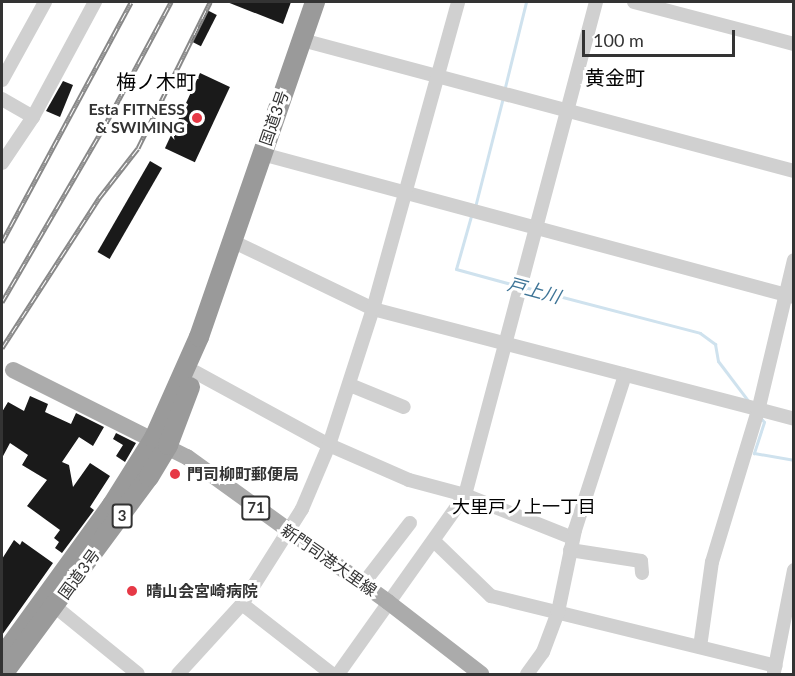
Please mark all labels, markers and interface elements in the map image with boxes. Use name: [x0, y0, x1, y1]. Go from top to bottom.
scale bar: [585, 18, 738, 56]
text: 100 m: [593, 29, 644, 51]
district label: 黄金町: [585, 65, 645, 89]
district label: 梅ノ木町: [116, 69, 196, 93]
street label: 国道3号: [256, 88, 292, 148]
place label: Esta FITNESS & SWIMING: [88, 99, 185, 137]
marker: Esta FITNESS & SWIMING: [190, 111, 204, 125]
water label: 戸上川: [505, 273, 563, 307]
place label: 門司柳町郵便局: [187, 464, 299, 484]
marker: 門司柳町郵便局: [168, 467, 182, 481]
district label: 大里戸ノ上一丁目: [452, 495, 596, 517]
road number: 71: [241, 496, 271, 520]
road number: 3: [112, 504, 132, 528]
street label: 新門司港大里線: [278, 520, 380, 600]
street label: 国道3号: [54, 545, 104, 603]
place label: 晴山会宮崎病院: [146, 581, 258, 601]
marker: 晴山会宮崎病院: [123, 582, 141, 600]

